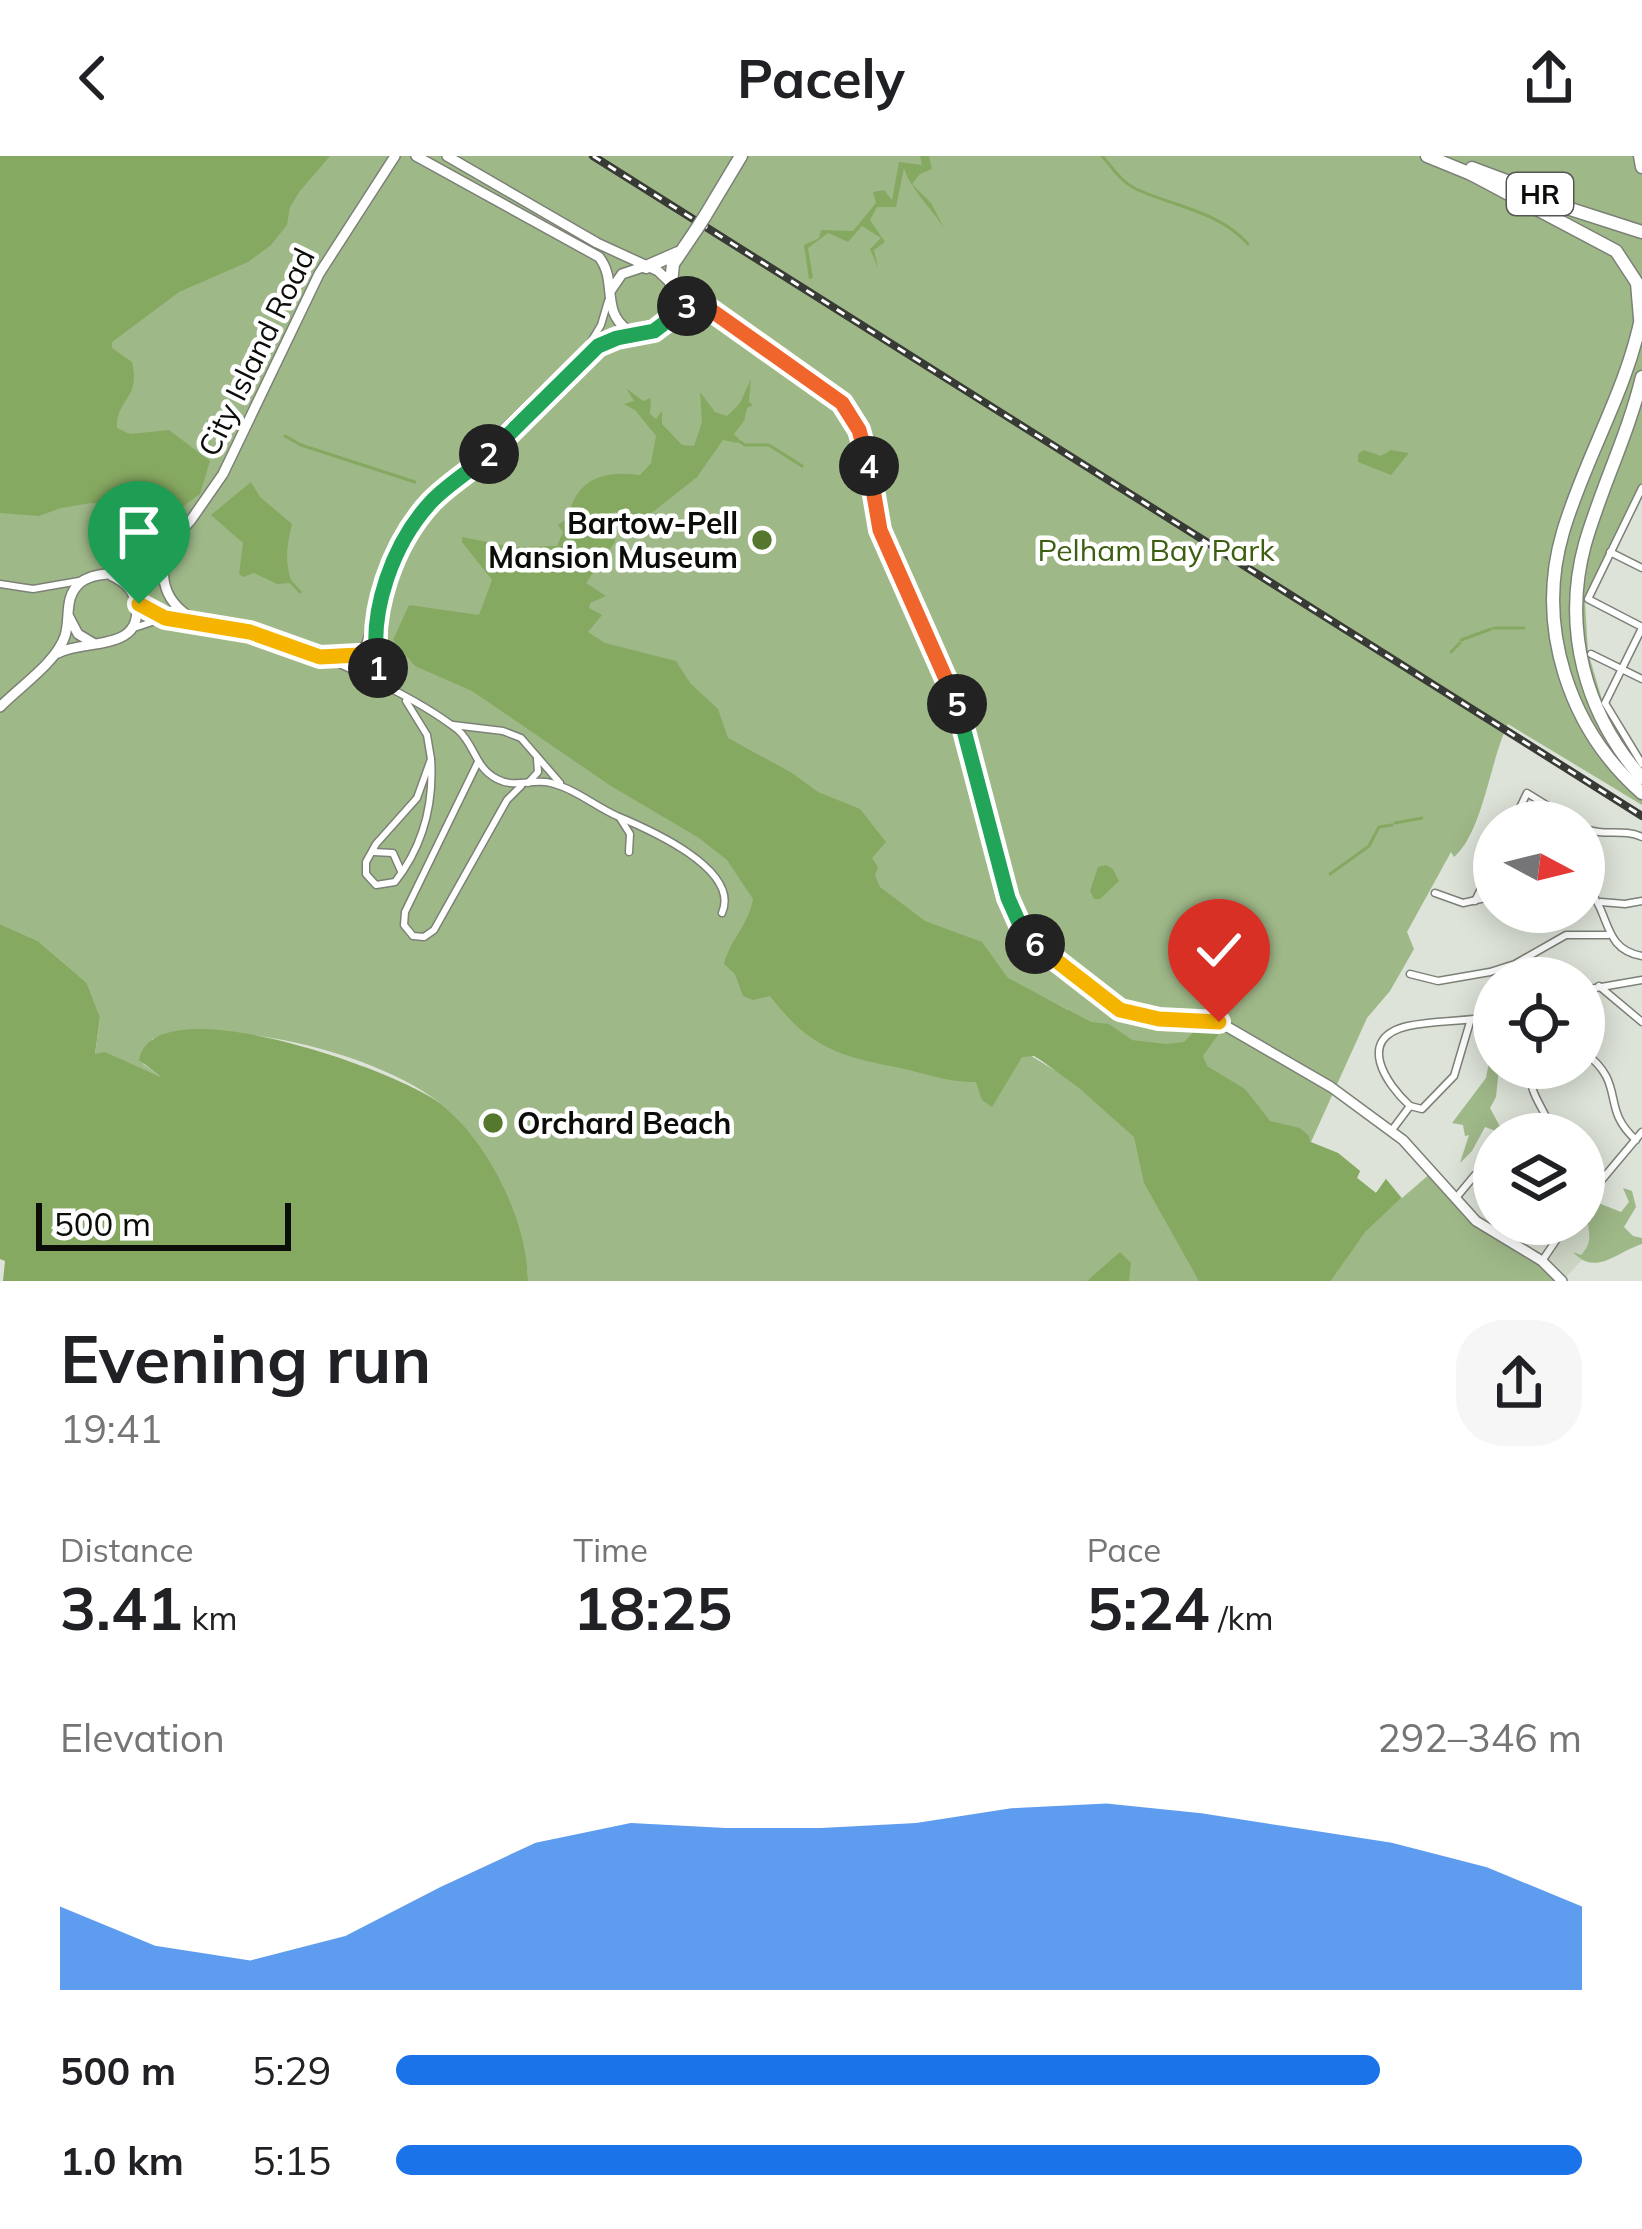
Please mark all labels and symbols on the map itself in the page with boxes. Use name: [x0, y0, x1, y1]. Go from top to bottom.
road number: HR: [1507, 173, 1573, 215]
street label: City Island Road: [189, 242, 323, 462]
pin: 3: [657, 276, 717, 336]
pin: 2: [459, 424, 519, 484]
pin: 4: [839, 436, 899, 496]
pin: [88, 481, 190, 604]
place label: Bartow-Pell Mansion Museum: [488, 504, 738, 576]
marker: Bartow-Pell Mansion Museum: [749, 527, 775, 553]
park label: Pelham Bay Park: [1037, 531, 1275, 569]
pin: 1: [348, 638, 408, 698]
pin: 5: [927, 674, 987, 734]
north arrow: [1473, 801, 1605, 933]
pin: [1168, 899, 1270, 1022]
pin: 6: [1005, 914, 1065, 974]
place label: Orchard Beach: [517, 1104, 731, 1142]
marker: Orchard Beach: [480, 1110, 506, 1136]
scale bar: [36, 1197, 291, 1250]

